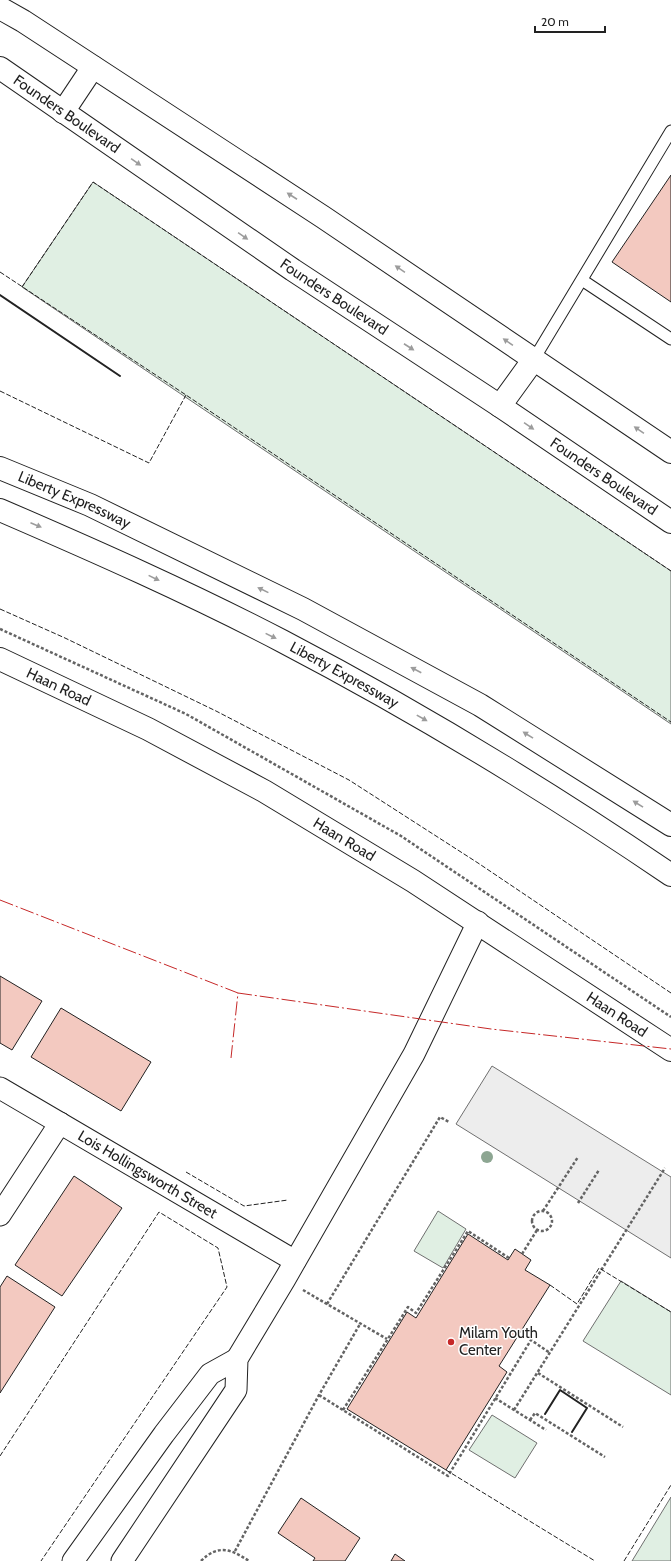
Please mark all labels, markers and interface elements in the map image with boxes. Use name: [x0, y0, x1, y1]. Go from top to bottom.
scale bar: [535, 8, 605, 34]
text: 20 m: [541, 14, 569, 29]
street label: Founders Boulevard: [10, 71, 124, 157]
one-way arrow: [131, 158, 141, 166]
one-way arrow: [286, 193, 298, 200]
one-way arrow: [238, 232, 248, 240]
street label: Founders Boulevard: [277, 255, 391, 339]
one-way arrow: [395, 265, 406, 273]
one-way arrow: [503, 338, 513, 346]
one-way arrow: [403, 343, 415, 350]
one-way arrow: [524, 422, 535, 430]
one-way arrow: [634, 426, 644, 434]
street label: Founders Boulevard: [547, 434, 661, 519]
street label: Liberty Expressway: [15, 467, 134, 533]
one-way arrow: [30, 523, 42, 529]
one-way arrow: [149, 575, 160, 582]
one-way arrow: [258, 586, 269, 593]
one-way arrow: [265, 633, 277, 639]
street label: Liberty Expressway: [287, 638, 402, 712]
street label: Haan Road: [24, 664, 94, 710]
one-way arrow: [410, 666, 422, 673]
one-way arrow: [416, 715, 428, 722]
one-way arrow: [522, 731, 534, 738]
one-way arrow: [633, 800, 643, 808]
street label: Haan Road: [310, 814, 379, 865]
street label: Haan Road: [583, 988, 651, 1041]
street label: Lois Hollingsworth Street: [75, 1127, 220, 1222]
place label: Milam Youth Center: [459, 1324, 538, 1359]
marker: Milam Youth Center: [446, 1337, 456, 1347]

